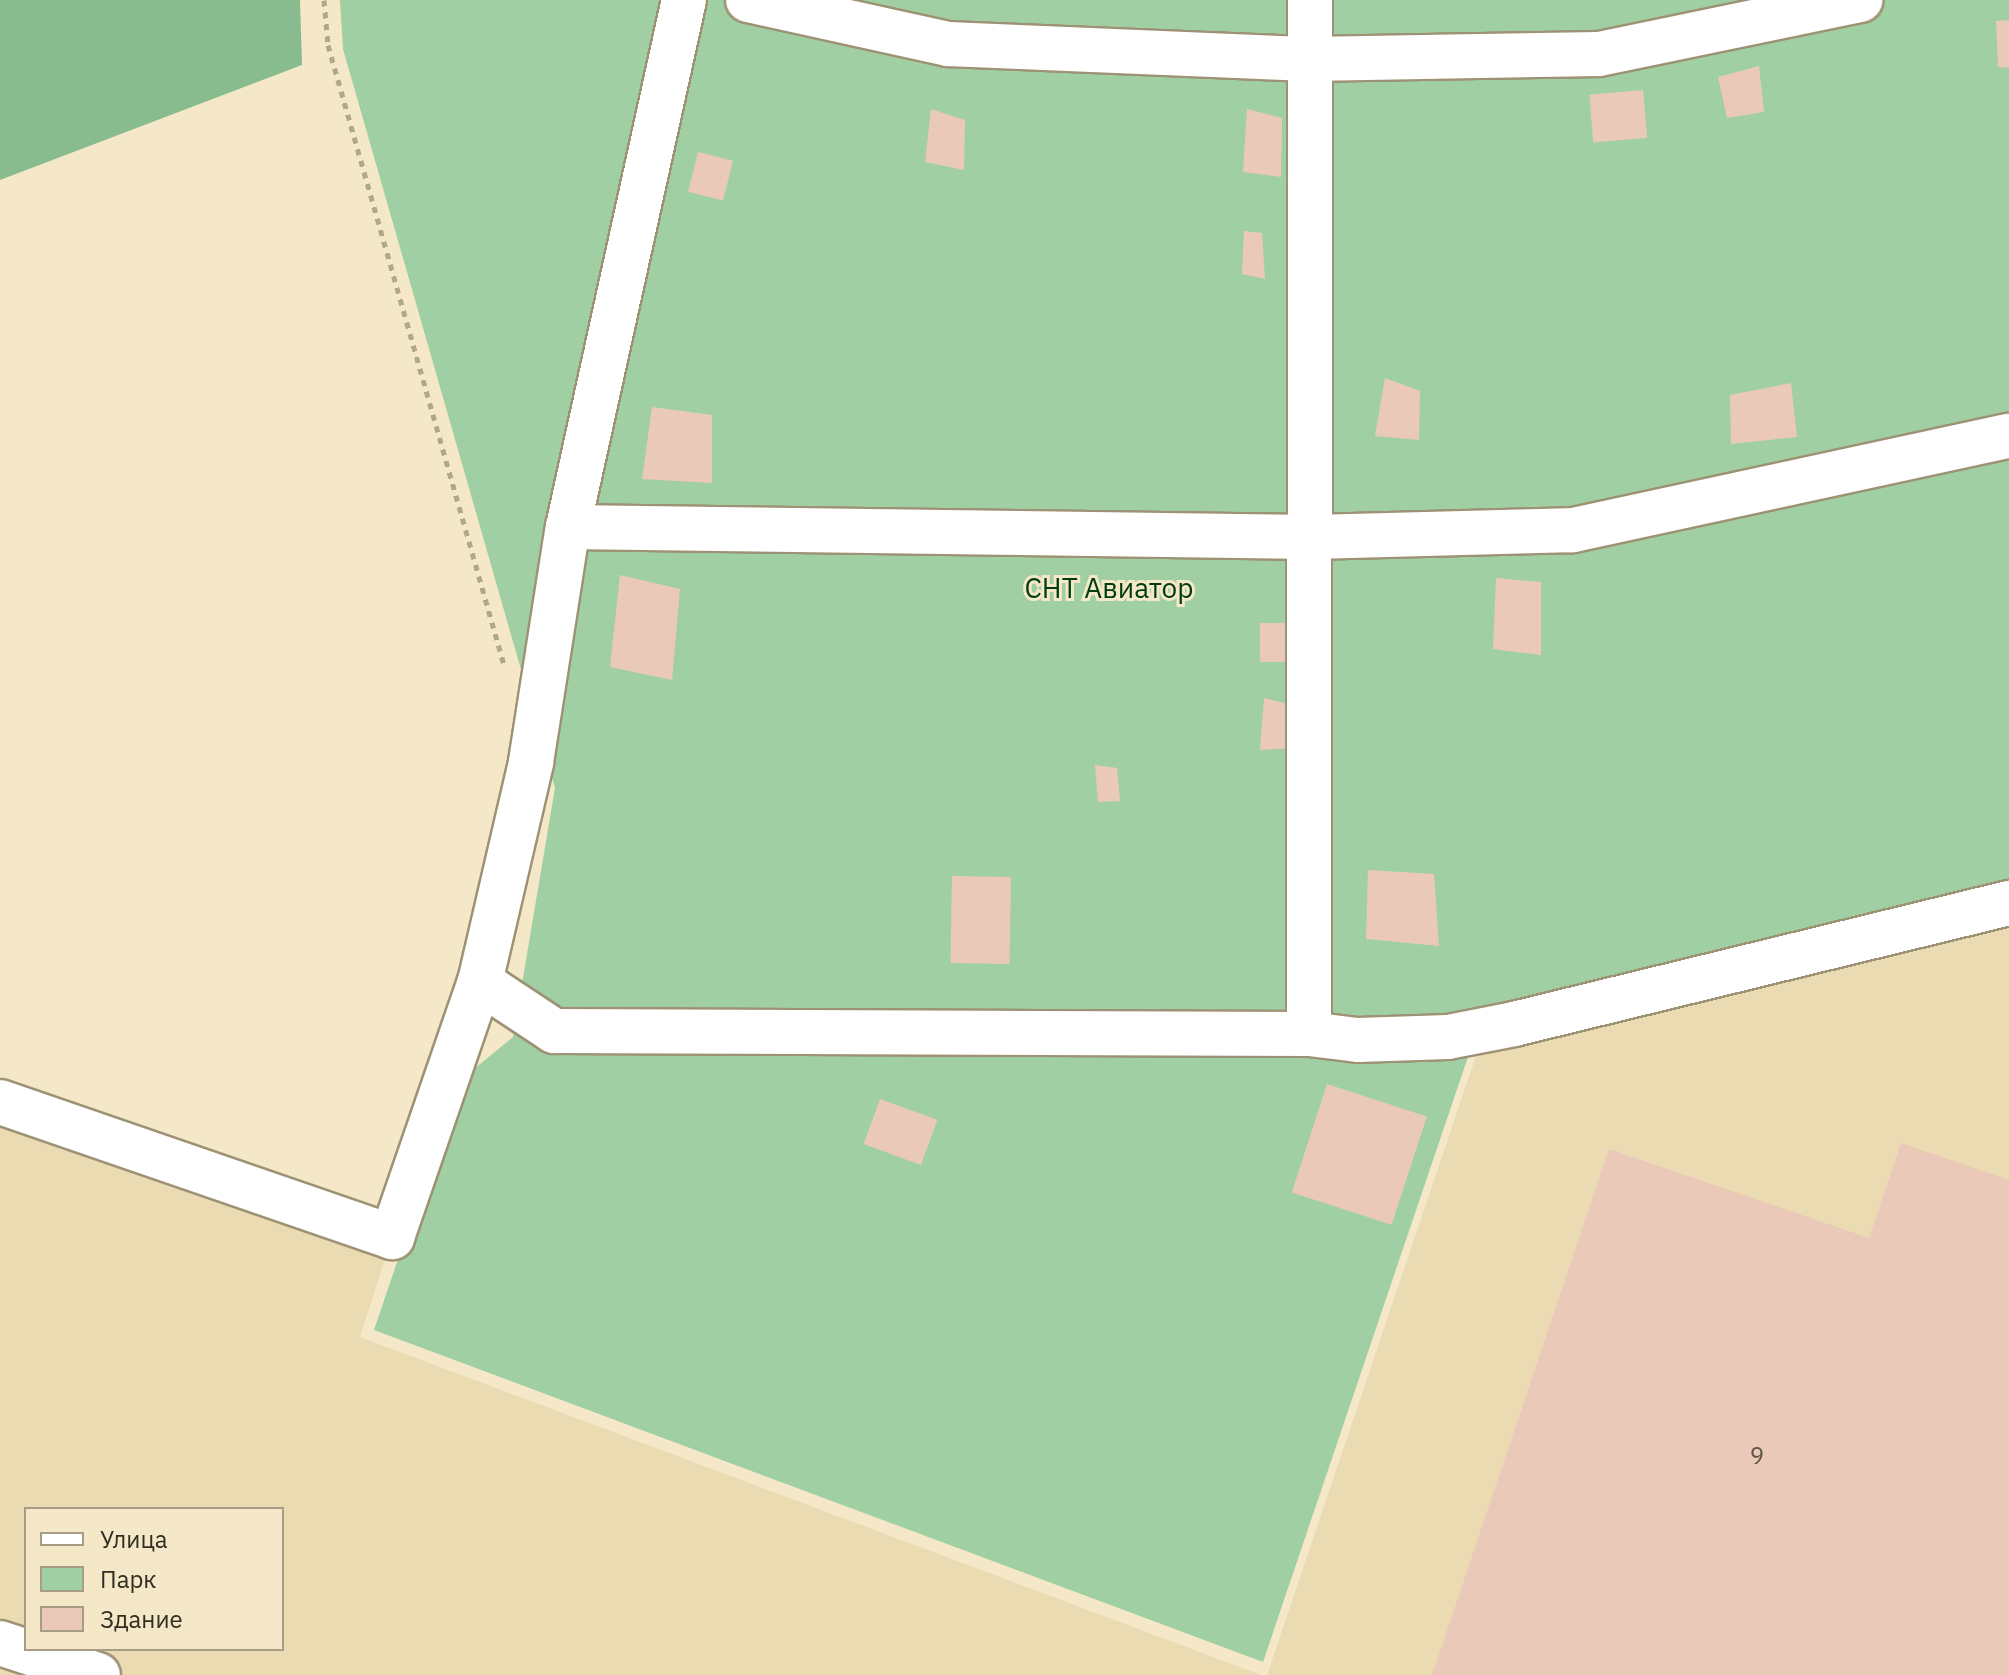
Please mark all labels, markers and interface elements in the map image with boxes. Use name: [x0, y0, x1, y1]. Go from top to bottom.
park label: СНТ Авиатор: [1024, 571, 1194, 605]
house number: 9: [1750, 1442, 1764, 1470]
legend: [24, 1507, 284, 1651]
text: Улица: [100, 1523, 168, 1555]
text: Парк: [100, 1563, 157, 1595]
text: Здание: [100, 1603, 183, 1635]

